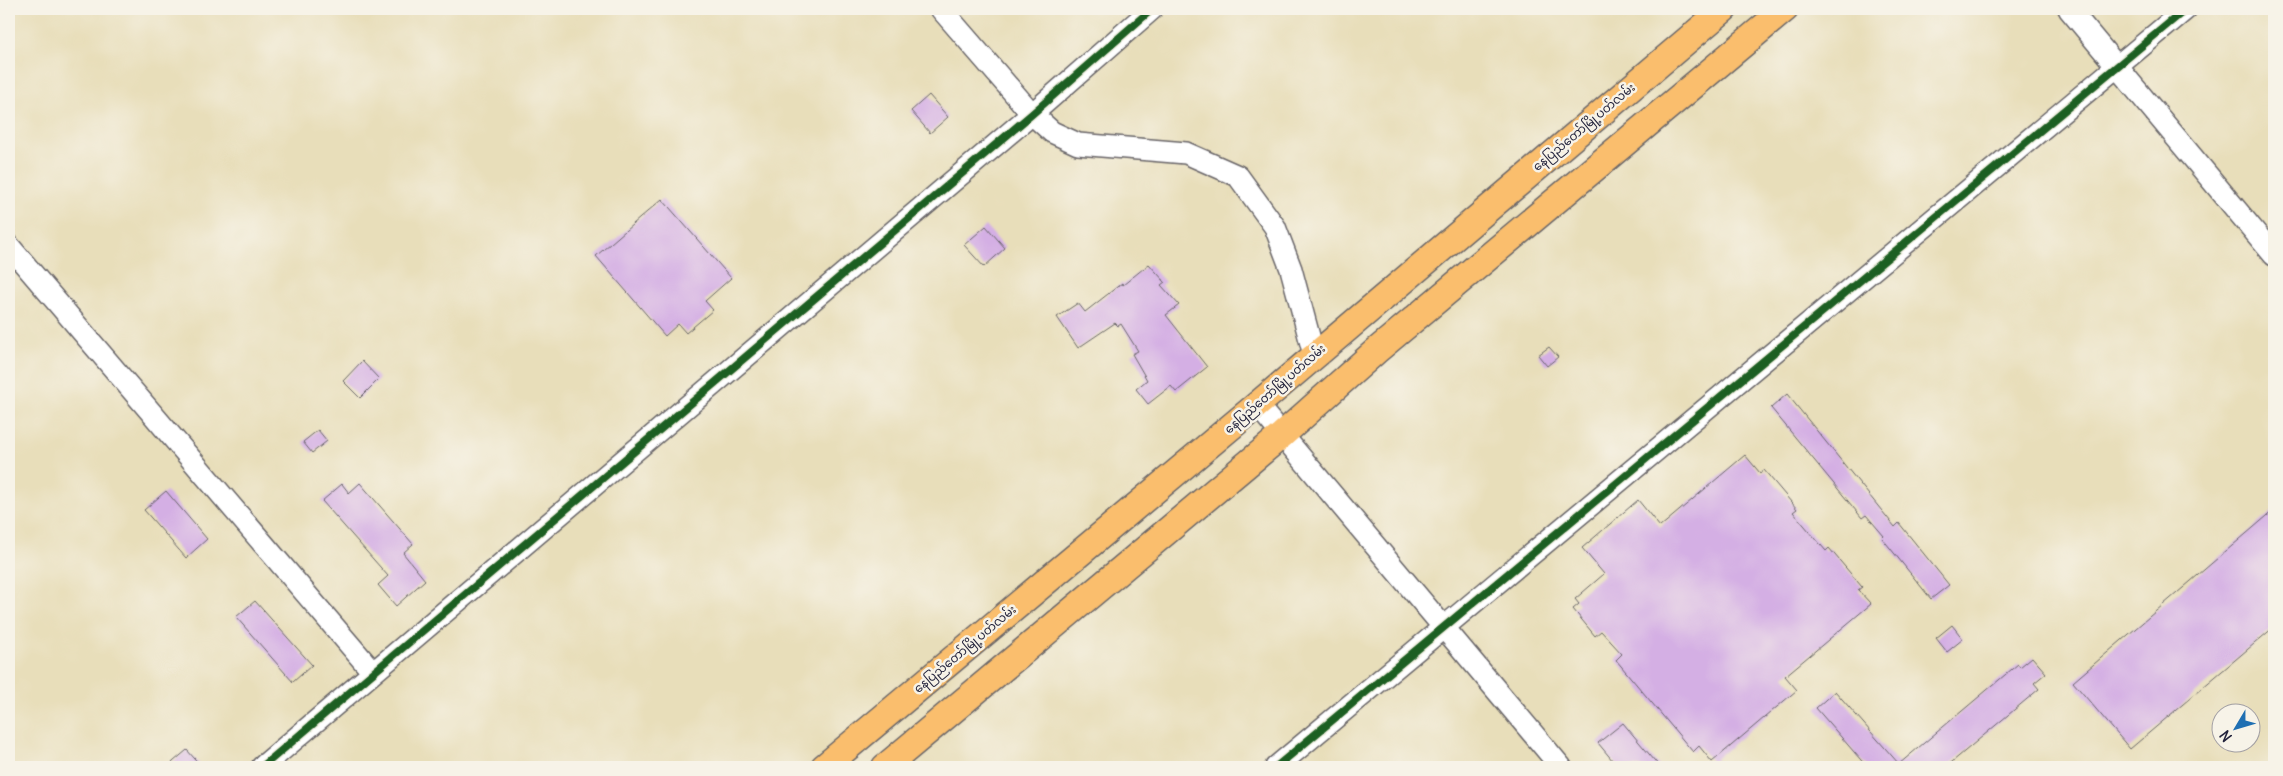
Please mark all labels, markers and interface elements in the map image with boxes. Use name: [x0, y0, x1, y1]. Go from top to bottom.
street label: နေပြည်တော်မြို့ပတ်လမ်း: [1529, 79, 1640, 176]
street label: နေပြည်တော်မြို့ပတ်လမ်း: [1221, 340, 1330, 439]
street label: နေပြည်တော်မြို့ပတ်လမ်း: [910, 601, 1021, 698]
north arrow: [2210, 704, 2260, 754]
text: N: [2216, 727, 2236, 745]

